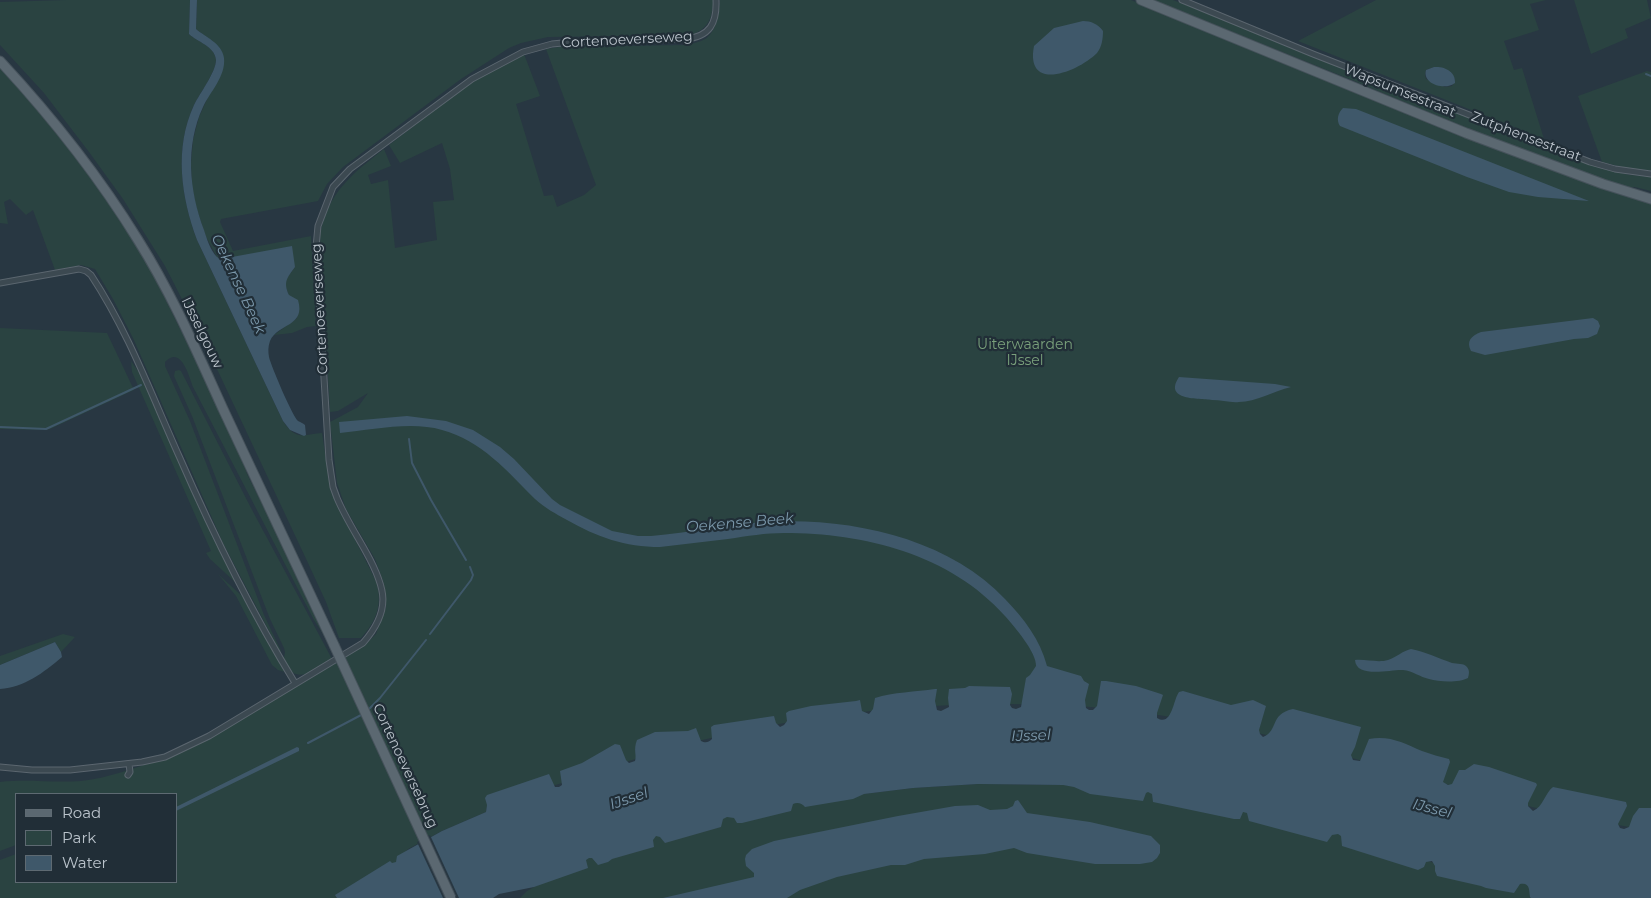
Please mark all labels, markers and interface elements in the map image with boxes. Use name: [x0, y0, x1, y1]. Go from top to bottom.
street label: Cortenoeverseweg: [561, 28, 693, 52]
street label: Wapsumsestraat: [1342, 61, 1458, 121]
street label: Zutphensestraat: [1469, 108, 1583, 166]
water label: Oekense Beek: [207, 231, 269, 337]
street label: Cortenoeverseweg: [308, 243, 332, 375]
street label: IJsselgouw: [178, 295, 226, 371]
park label: Uiterwaarden IJssel: [977, 337, 1073, 370]
water label: Oekense Beek: [685, 509, 795, 537]
street label: Cortenoeversebrug: [369, 701, 441, 831]
water label: IJssel: [1011, 726, 1051, 746]
water label: IJssel: [607, 784, 651, 814]
legend: [15, 793, 178, 883]
water label: IJssel: [1411, 795, 1453, 823]
text: Road: [62, 803, 101, 822]
text: Park: [62, 828, 96, 847]
text: Water: [62, 853, 108, 872]

